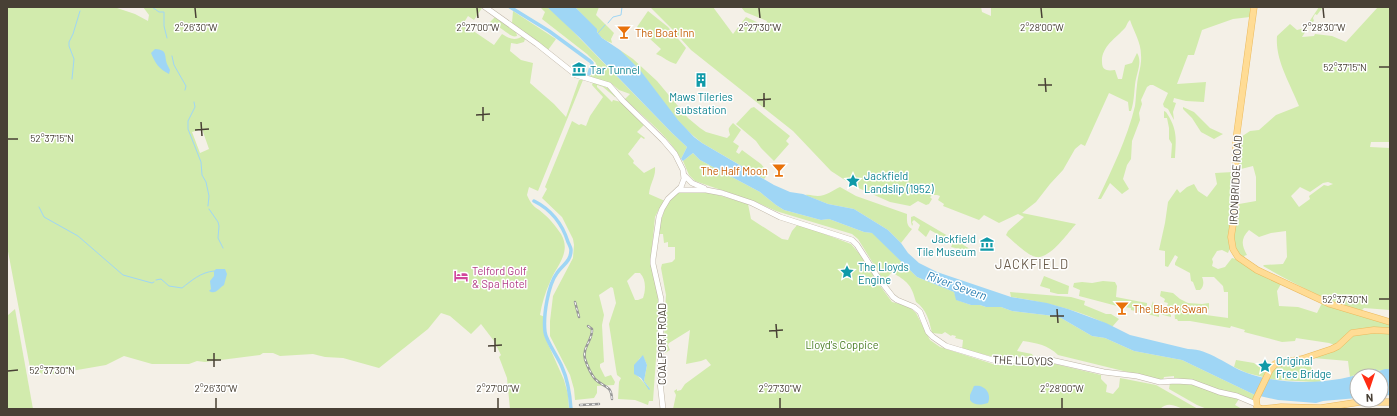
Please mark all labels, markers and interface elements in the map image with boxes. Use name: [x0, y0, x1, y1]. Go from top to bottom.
text: 2°26'30"W: [174, 21, 218, 33]
text: 2°27'00"W: [456, 21, 500, 33]
text: 2°27'30"W: [739, 21, 782, 33]
text: 2°28'00"W: [1020, 21, 1064, 33]
text: 2°28'30"W: [1302, 21, 1346, 33]
bar icon: The Boat Inn: [616, 24, 632, 40]
place label: The Boat Inn: [635, 26, 695, 39]
museum icon: Tar Tunnel: [571, 61, 587, 77]
text: 52°37'15"N: [1323, 61, 1367, 73]
place label: Tar Tunnel: [590, 63, 640, 76]
building icon: Maws Tileries substation: [693, 72, 709, 88]
place label: Maws Tileries substation: [669, 90, 733, 116]
text: 52°37'15"N: [30, 132, 74, 144]
street label: IRONBRIDGE ROAD: [1226, 135, 1244, 225]
bar icon: The Half Moon: [771, 162, 787, 178]
place label: The Half Moon: [701, 164, 768, 177]
place label: Jackfield Landslip (1952): [864, 169, 934, 195]
place icon: Jackfield Landslip (1952): [845, 173, 861, 189]
place label: Jackfield Tile Museum: [917, 232, 976, 258]
museum icon: Jackfield Tile Museum: [979, 236, 995, 252]
district label: JACKFIELD: [995, 256, 1069, 272]
place label: The Lloyds Engine: [858, 260, 909, 286]
place label: Telford Golf & Spa Hotel: [472, 264, 527, 290]
place icon: The Lloyds Engine: [839, 264, 855, 280]
hotel icon: Telford Golf & Spa Hotel: [453, 268, 469, 284]
water label: River Severn: [925, 268, 989, 302]
text: 52°37'30"N: [1322, 293, 1368, 305]
bar icon: The Black Swan: [1114, 300, 1130, 316]
place label: The Black Swan: [1133, 302, 1208, 315]
street label: COALPORT ROAD: [655, 303, 668, 385]
park label: Lloyd's Coppice: [805, 338, 879, 351]
street label: THE LLOYDS: [992, 352, 1054, 368]
place label: Original Free Bridge: [1276, 354, 1332, 380]
place icon: Original Free Bridge: [1257, 358, 1273, 374]
text: 52°37'30"N: [29, 364, 75, 376]
north arrow: [1349, 368, 1389, 408]
text: 2°26'30"W: [194, 382, 238, 394]
text: 2°27'00"W: [476, 382, 520, 394]
text: 2°27'30"W: [759, 382, 802, 394]
text: 2°28'00"W: [1040, 382, 1084, 394]
text: N: [1366, 392, 1374, 405]

